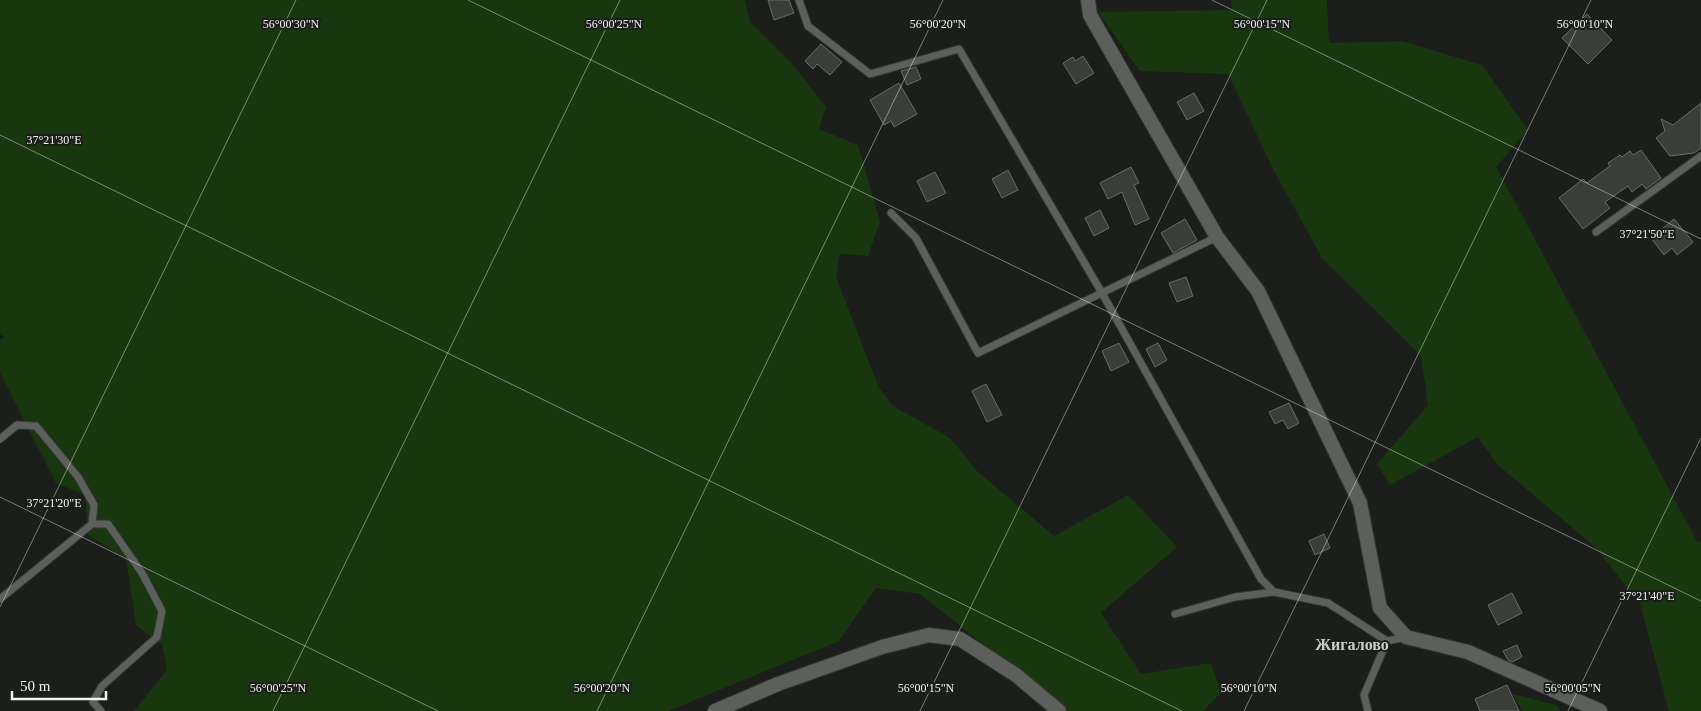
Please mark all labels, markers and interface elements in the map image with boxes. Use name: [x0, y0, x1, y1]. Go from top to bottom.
text: 56°00'30"N: [263, 17, 320, 31]
text: 56°00'25"N: [586, 17, 643, 31]
text: 56°00'20"N: [910, 17, 967, 31]
text: 56°00'15"N: [1234, 17, 1291, 31]
text: 56°00'10"N: [1557, 17, 1614, 31]
text: 37°21'30"E: [26, 133, 82, 147]
text: 37°21'50"E: [1619, 227, 1675, 241]
text: 37°21'20"E: [26, 496, 82, 510]
text: 37°21'40"E: [1619, 589, 1675, 603]
district label: Жигалово: [1315, 636, 1389, 653]
scale bar: [12, 668, 106, 700]
text: 50 m: [20, 678, 51, 694]
text: 56°00'25"N: [250, 681, 307, 695]
text: 56°00'20"N: [574, 681, 631, 695]
text: 56°00'15"N: [898, 681, 955, 695]
text: 56°00'10"N: [1221, 681, 1278, 695]
text: 56°00'05"N: [1545, 681, 1602, 695]

